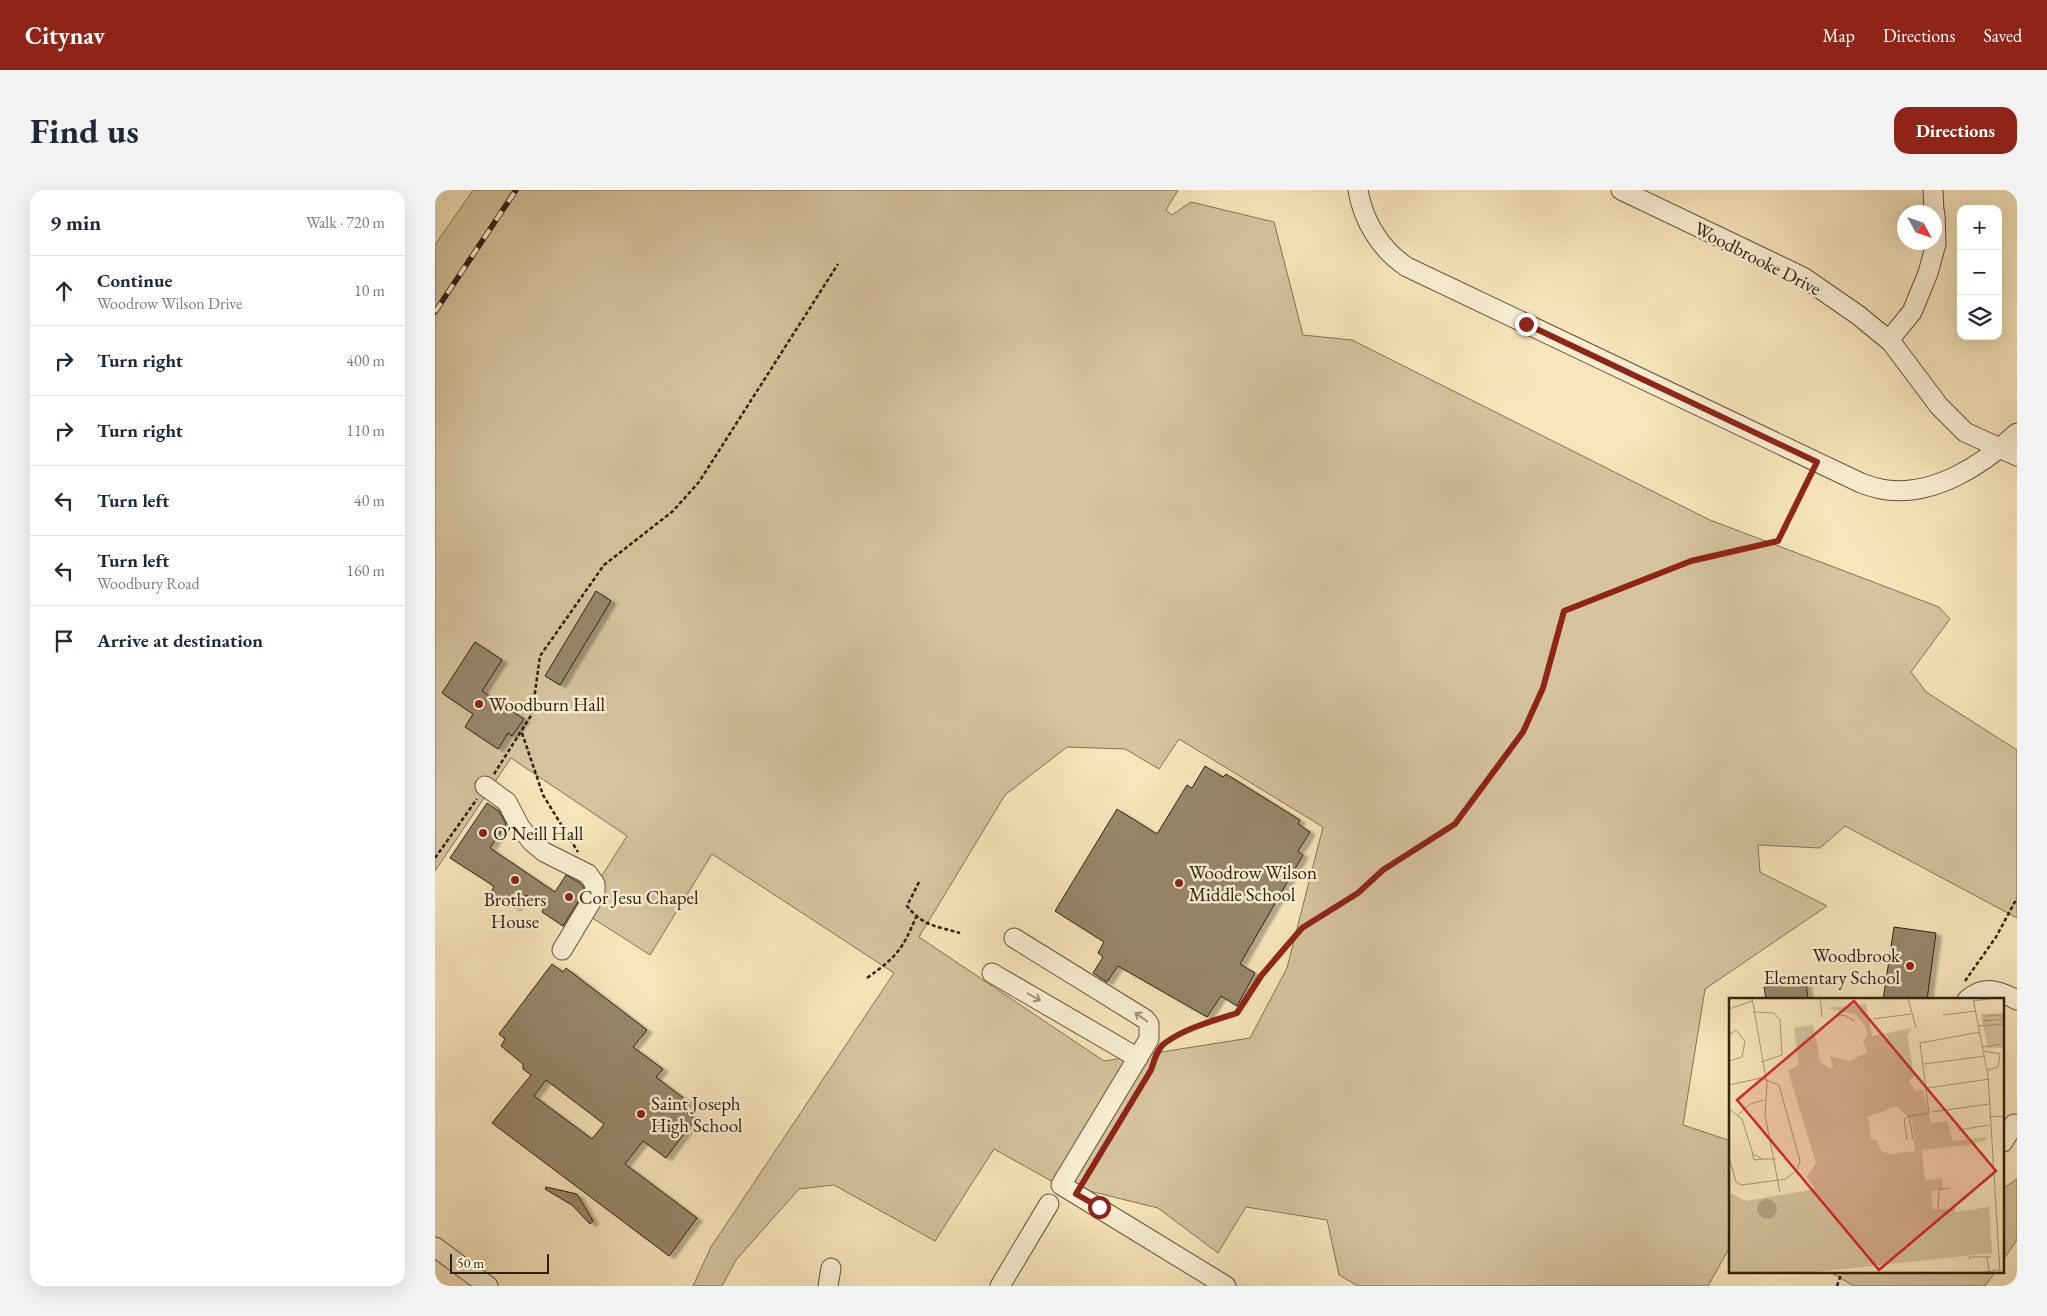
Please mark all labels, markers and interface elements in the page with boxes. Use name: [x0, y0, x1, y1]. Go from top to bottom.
text: Citynav: [25, 20, 105, 51]
text: Map: [1823, 24, 1855, 47]
text: Directions: [1883, 24, 1955, 47]
text: Saved: [1983, 24, 2022, 47]
button: Directions: [1894, 107, 2017, 154]
text: Find us: [30, 108, 139, 153]
north arrow: [1897, 205, 1942, 250]
map controls: [1957, 205, 2002, 340]
button: +: [1957, 205, 2002, 250]
text: 9 min: [50, 209, 101, 236]
text: Walk · 720 m: [306, 212, 385, 233]
street label: Woodbrooke Drive: [1690, 216, 1826, 301]
button: −: [1957, 250, 2002, 295]
text: Continue: [97, 268, 172, 293]
icon: ahead: [50, 277, 78, 305]
text: 10 m: [354, 280, 385, 301]
text: Woodrow Wilson Drive: [97, 293, 242, 314]
button: layers: [1957, 295, 2002, 340]
route end: [1515, 313, 1538, 336]
icon: right: [50, 347, 78, 375]
text: Turn right: [97, 348, 183, 373]
text: 400 m: [346, 350, 385, 371]
icon: right: [50, 417, 78, 445]
text: Turn right: [97, 418, 183, 443]
text: 110 m: [346, 420, 385, 441]
icon: left: [50, 487, 78, 515]
text: Turn left: [97, 488, 169, 513]
text: 40 m: [354, 490, 385, 511]
text: Turn left: [97, 548, 169, 573]
icon: left: [50, 557, 78, 585]
text: 160 m: [346, 560, 385, 581]
text: Woodbury Road: [97, 573, 200, 594]
icon: arrive: [50, 627, 78, 655]
text: Arrive at destination: [97, 628, 263, 653]
place label: Woodburn Hall: [489, 692, 605, 717]
marker: Woodburn Hall: [473, 698, 485, 710]
place label: O'Neill Hall: [493, 821, 584, 846]
marker: O'Neill Hall: [477, 827, 489, 839]
place label: Woodrow Wilson Middle School: [1189, 860, 1317, 907]
marker: Brothers House: [509, 874, 521, 886]
marker: Woodrow Wilson Middle School: [1173, 877, 1185, 889]
place label: Cor Jesu Chapel: [579, 885, 699, 910]
place label: Brothers House: [484, 887, 546, 934]
marker: Cor Jesu Chapel: [563, 891, 575, 903]
place label: Woodbrook Elementary School: [1764, 943, 1901, 990]
marker: Woodbrook Elementary School: [1904, 960, 1916, 972]
one-way arrow: [1026, 993, 1040, 1003]
inset map: [1729, 998, 2005, 1274]
one-way arrow: [1134, 1012, 1148, 1022]
place label: Saint Joseph High School: [651, 1091, 743, 1138]
marker: Saint Joseph High School: [635, 1108, 647, 1120]
route start: [1088, 1196, 1111, 1219]
scale bar: [450, 1251, 549, 1274]
text: 50 m: [457, 1254, 484, 1272]

